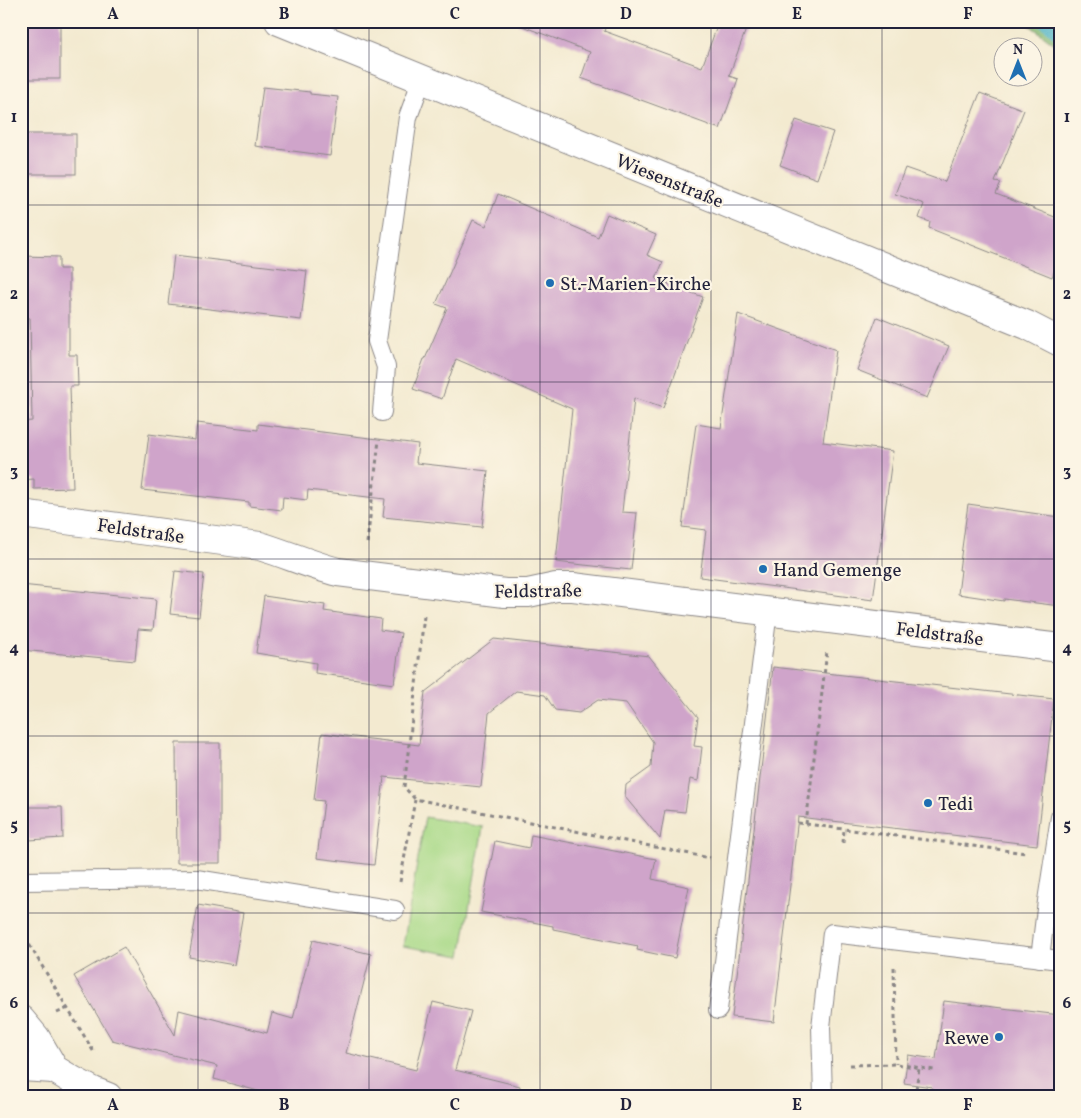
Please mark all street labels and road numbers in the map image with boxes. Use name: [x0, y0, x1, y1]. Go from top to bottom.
street label: Wiesenstraße: [611, 148, 727, 215]
street label: Feldstraße: [95, 513, 186, 551]
street label: Feldstraße: [494, 578, 582, 606]
street label: Feldstraße: [895, 617, 985, 653]

